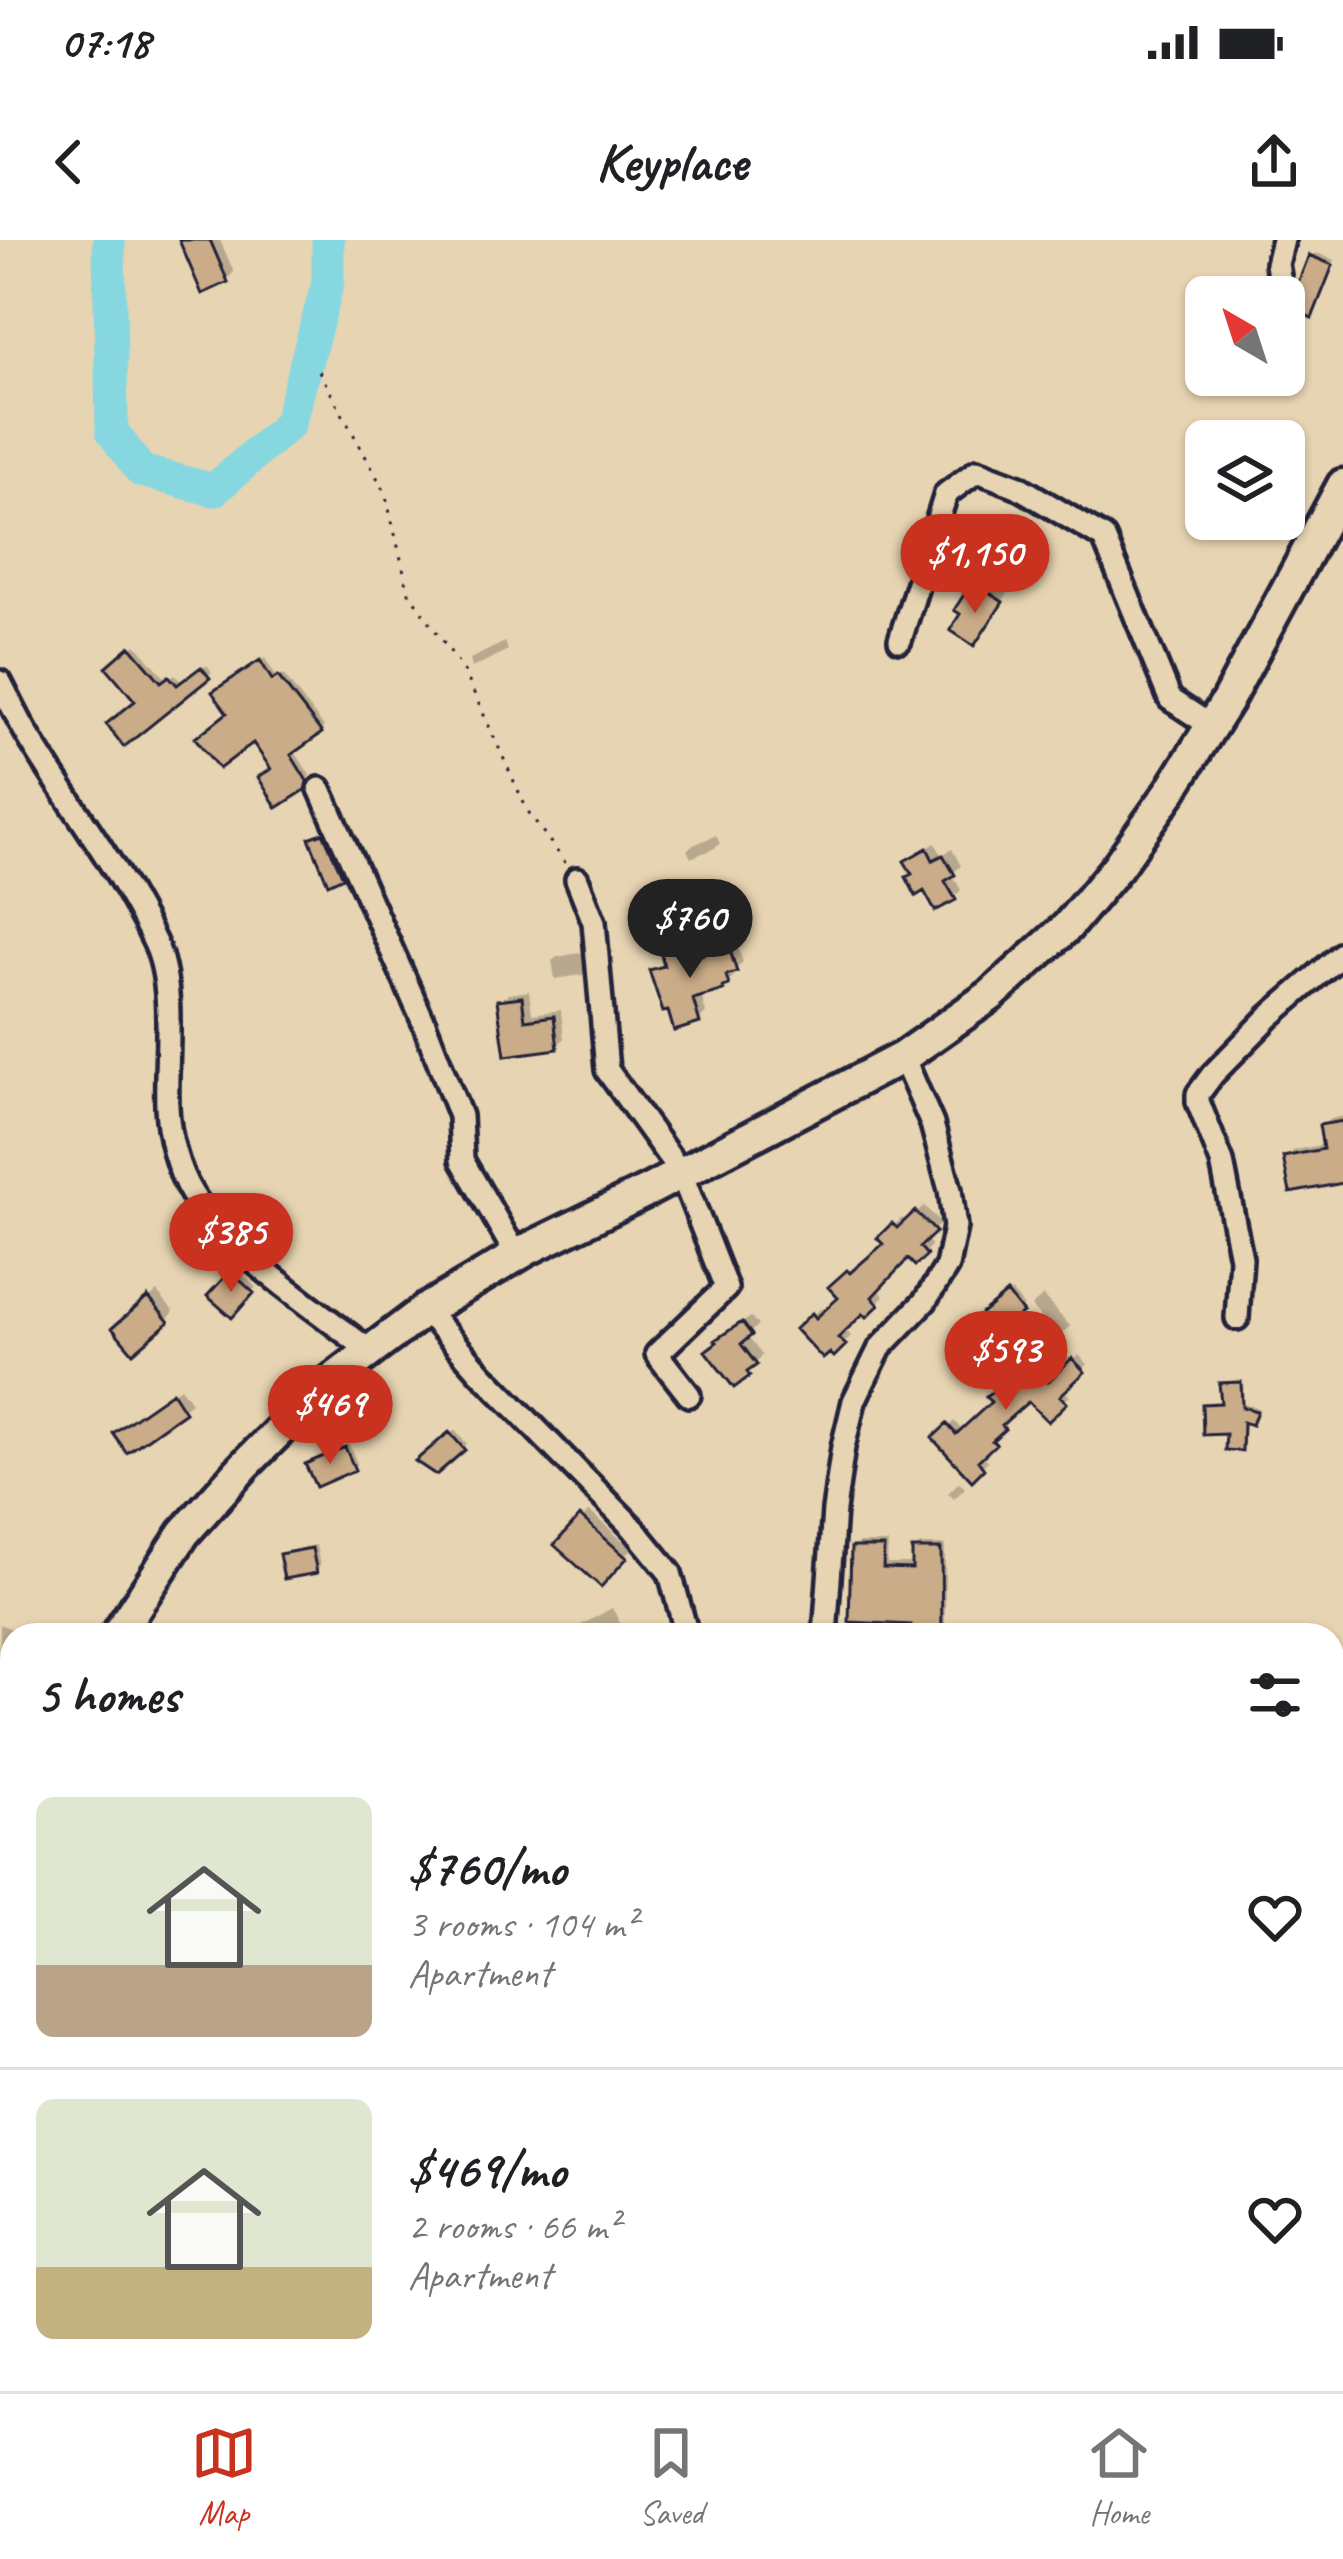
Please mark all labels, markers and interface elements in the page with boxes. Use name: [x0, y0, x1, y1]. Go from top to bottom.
text: 07:18: [60, 14, 150, 71]
text: Keyplace: [596, 128, 747, 196]
icon: back: [36, 129, 102, 195]
icon: share: [1241, 129, 1307, 195]
north arrow: [1185, 276, 1305, 396]
map controls: [1185, 276, 1305, 540]
button: layers: [1185, 420, 1305, 540]
pin: $1,150: [877, 514, 1073, 616]
text: $1,150: [928, 528, 1022, 577]
pin: $760: [619, 879, 761, 981]
text: $760: [655, 893, 725, 942]
pin: $385: [160, 1193, 302, 1295]
text: $385: [196, 1207, 266, 1256]
pin: $593: [935, 1311, 1077, 1413]
text: $593: [971, 1325, 1041, 1374]
pin: $469: [259, 1365, 401, 1467]
text: $469: [295, 1379, 365, 1428]
icon: filters: [1242, 1662, 1308, 1728]
text: 5 homes: [36, 1663, 179, 1727]
text: $760/mo: [408, 1836, 566, 1900]
icon: home: [132, 1845, 276, 1989]
icon: heart: [1242, 1884, 1308, 1950]
text: 3 rooms · 104 m²: [408, 1900, 636, 1949]
text: Apartment: [408, 1949, 551, 1998]
text: $469/mo: [408, 2138, 566, 2202]
icon: home: [132, 2147, 276, 2291]
icon: heart: [1242, 2186, 1308, 2252]
text: 2 rooms · 66 m²: [408, 2202, 619, 2251]
text: Apartment: [408, 2251, 551, 2300]
tab: Map: [191, 2420, 257, 2534]
tab: Saved: [638, 2420, 704, 2534]
tab: Home: [1086, 2420, 1152, 2534]

